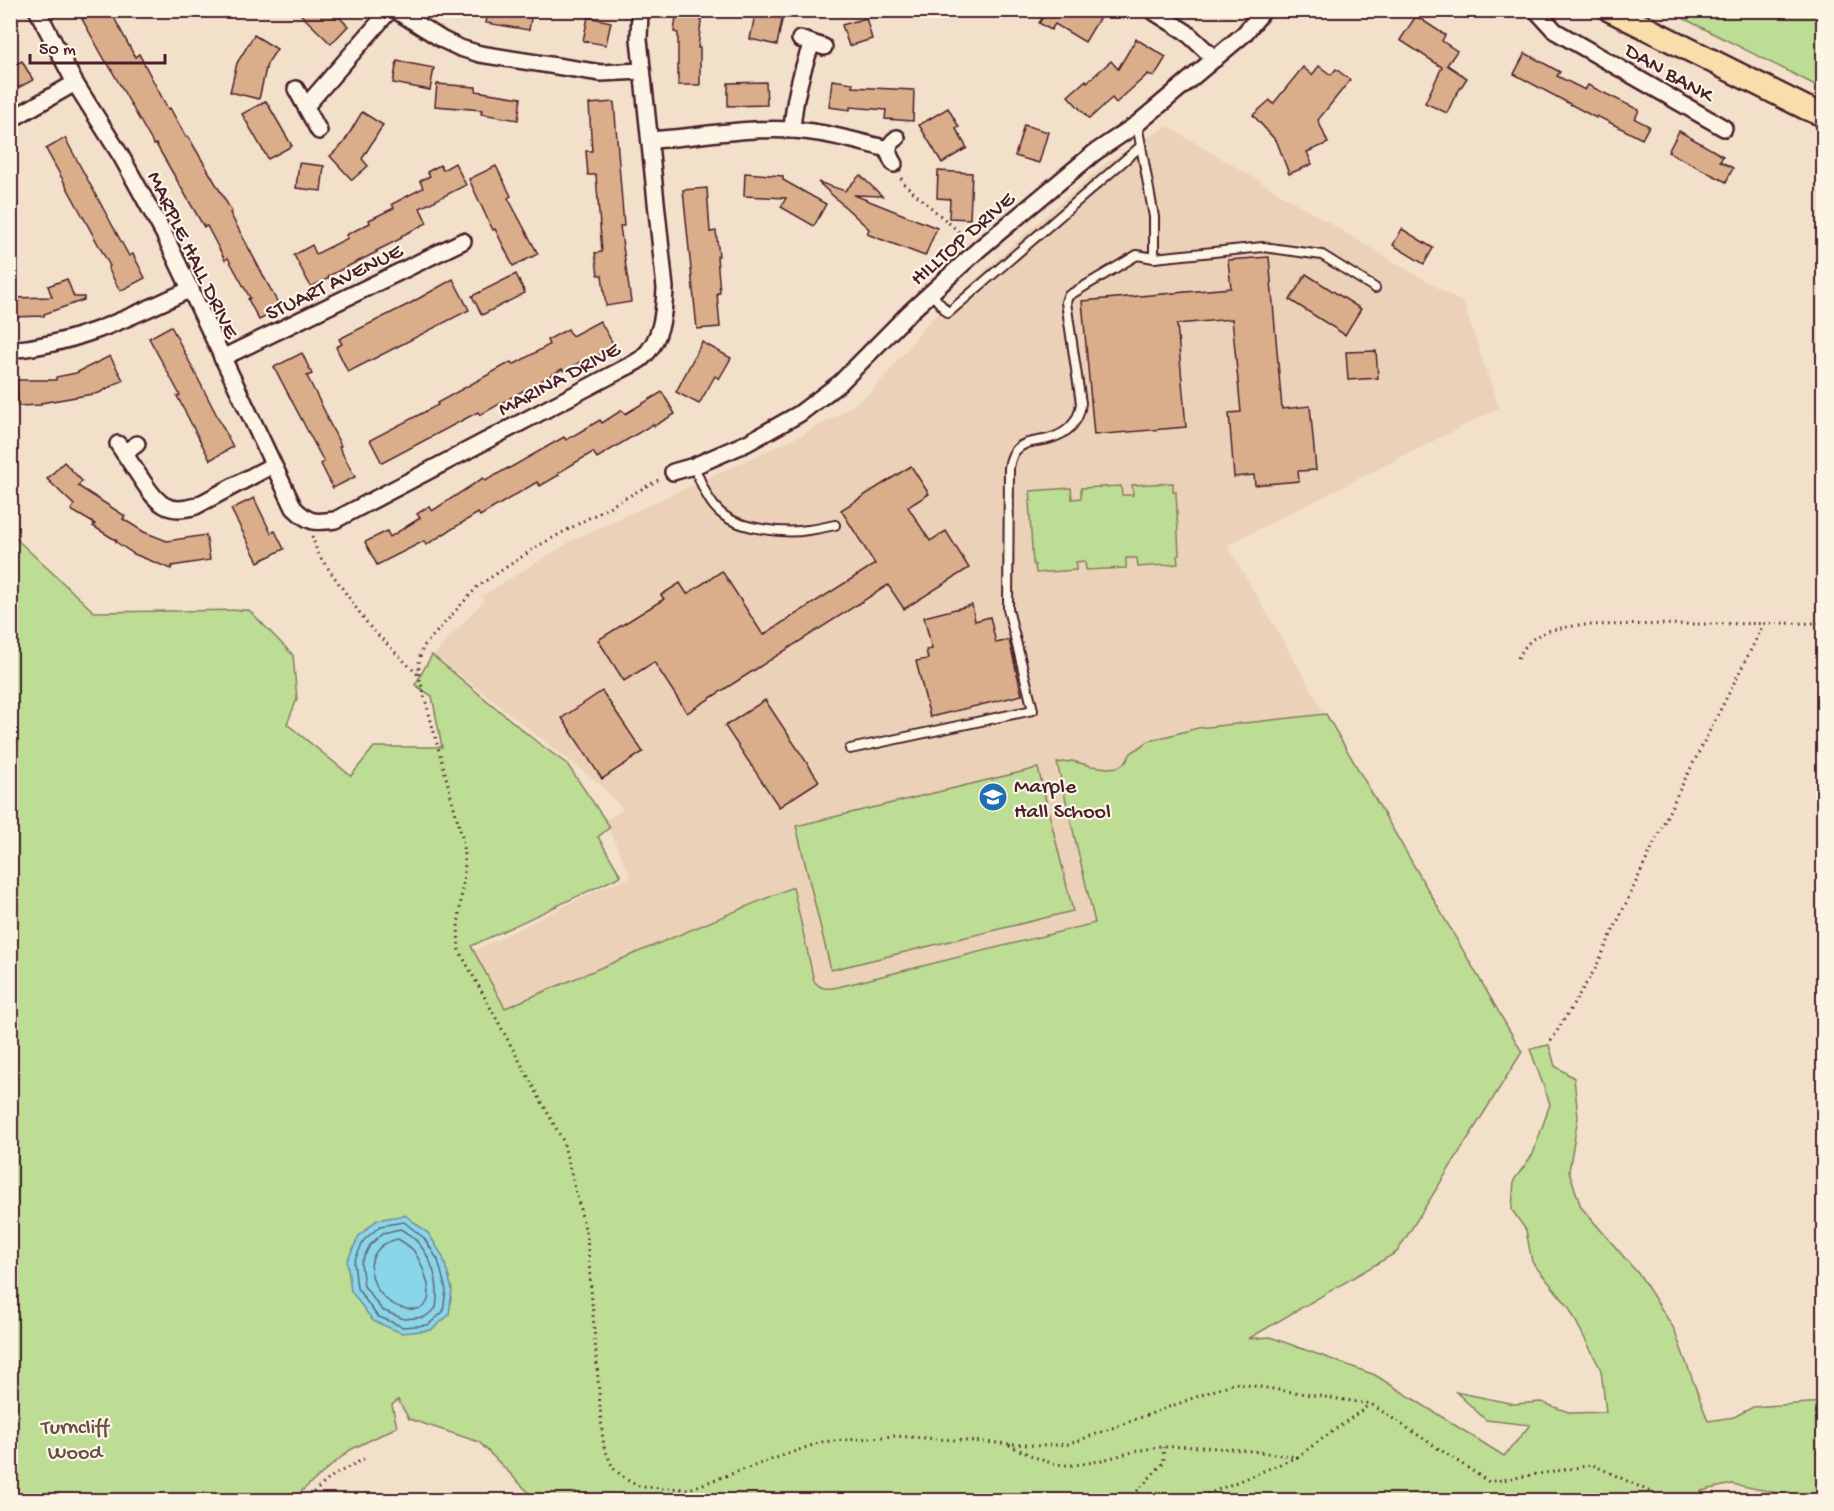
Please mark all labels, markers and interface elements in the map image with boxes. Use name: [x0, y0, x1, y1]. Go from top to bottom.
scale bar: [30, 27, 165, 65]
street label: DAN BANK: [1618, 38, 1719, 112]
text: 50 m: [39, 40, 76, 61]
street label: MARPLE HALL DRIVE: [140, 168, 244, 345]
street label: HILLTOP DRIVE: [906, 187, 1022, 293]
street label: STUART AVENUE: [262, 239, 409, 328]
street label: MARINA DRIVE: [494, 337, 627, 424]
place label: Marple Hall School: [1014, 775, 1111, 826]
school or university icon: Marple Hall School: [977, 781, 1009, 813]
park label: Turncliff Wood: [39, 1416, 111, 1467]

